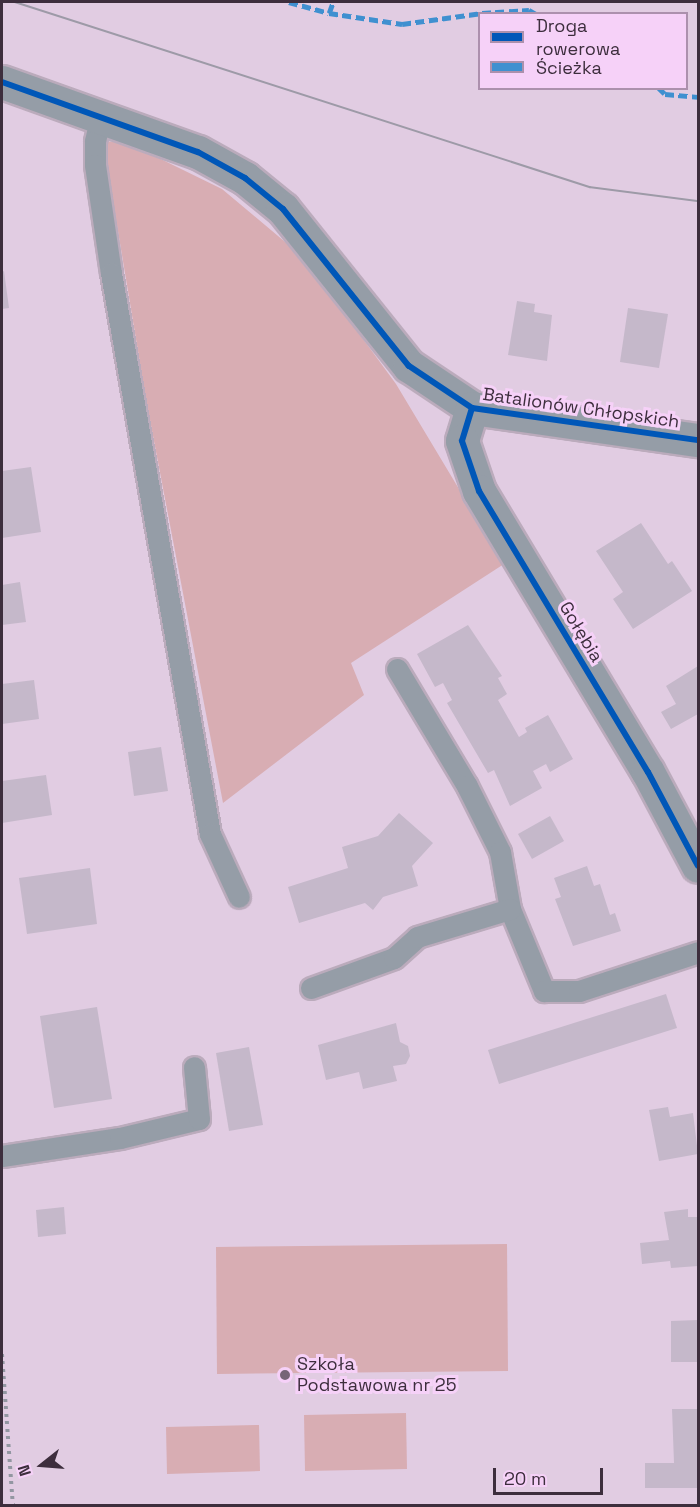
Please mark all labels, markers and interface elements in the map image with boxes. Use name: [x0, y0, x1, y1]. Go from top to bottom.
legend: [478, 12, 688, 90]
text: Droga rowerowa: [536, 14, 620, 60]
text: Ścieżka: [536, 56, 602, 79]
street label: Batalionów Chłopskich: [481, 383, 681, 433]
street label: Gołębia: [555, 598, 607, 666]
place label: Szkoła Podstawowa nr 25: [297, 1354, 456, 1396]
marker: Szkoła Podstawowa nr 25: [278, 1368, 292, 1382]
north arrow: [12, 1435, 72, 1495]
scale bar: [496, 1456, 606, 1494]
text: N: [13, 1462, 36, 1479]
text: 20 m: [504, 1467, 547, 1490]

